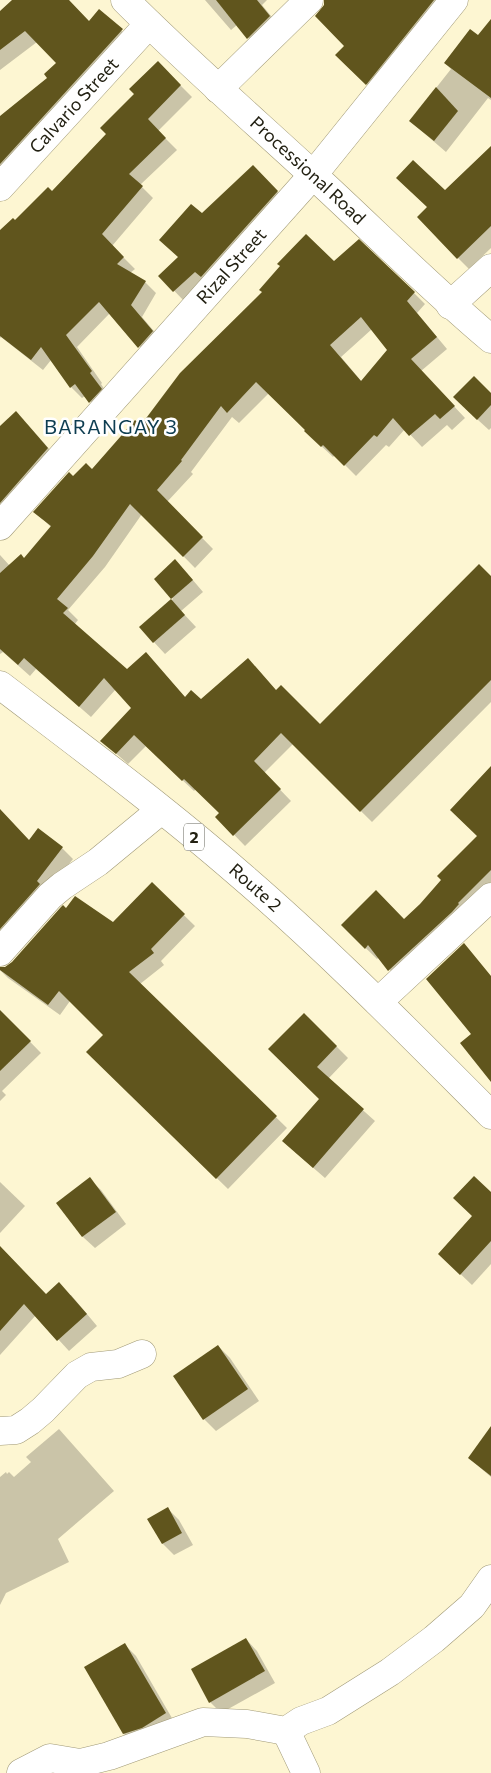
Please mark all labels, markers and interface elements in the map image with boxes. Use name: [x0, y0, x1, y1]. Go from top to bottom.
street label: Calvario Street: [24, 53, 123, 158]
street label: Processional Road: [246, 111, 371, 228]
street label: Rizal Street: [191, 223, 270, 308]
district label: BARANGAY 3: [44, 414, 178, 438]
road number: 2: [184, 824, 204, 850]
street label: Route 2: [225, 858, 287, 916]

